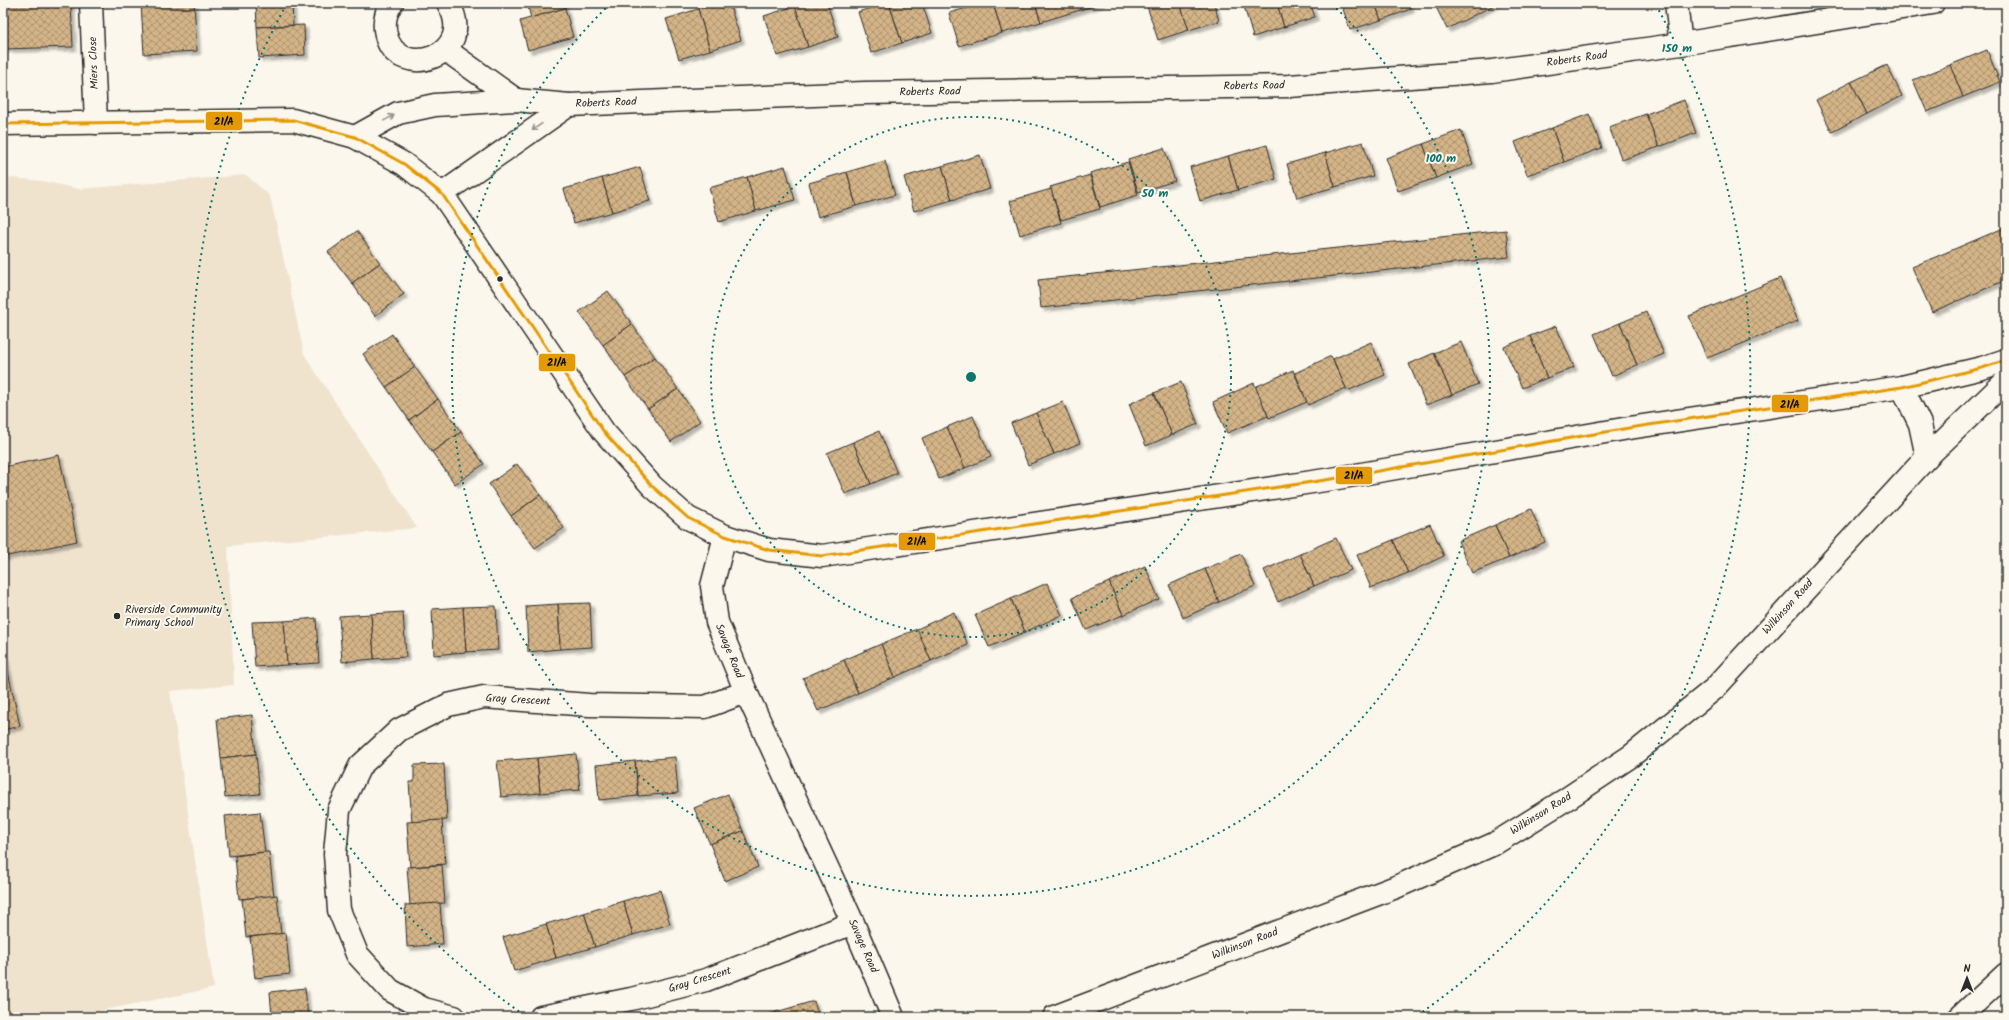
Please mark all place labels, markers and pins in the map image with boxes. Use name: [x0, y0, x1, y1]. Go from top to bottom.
unlabelled marker: [495, 274, 505, 284]
centre of rings: [964, 370, 978, 384]
place label: Riverside Community Primary School: [125, 601, 223, 632]
marker: Riverside Community Primary School: [112, 611, 122, 621]

